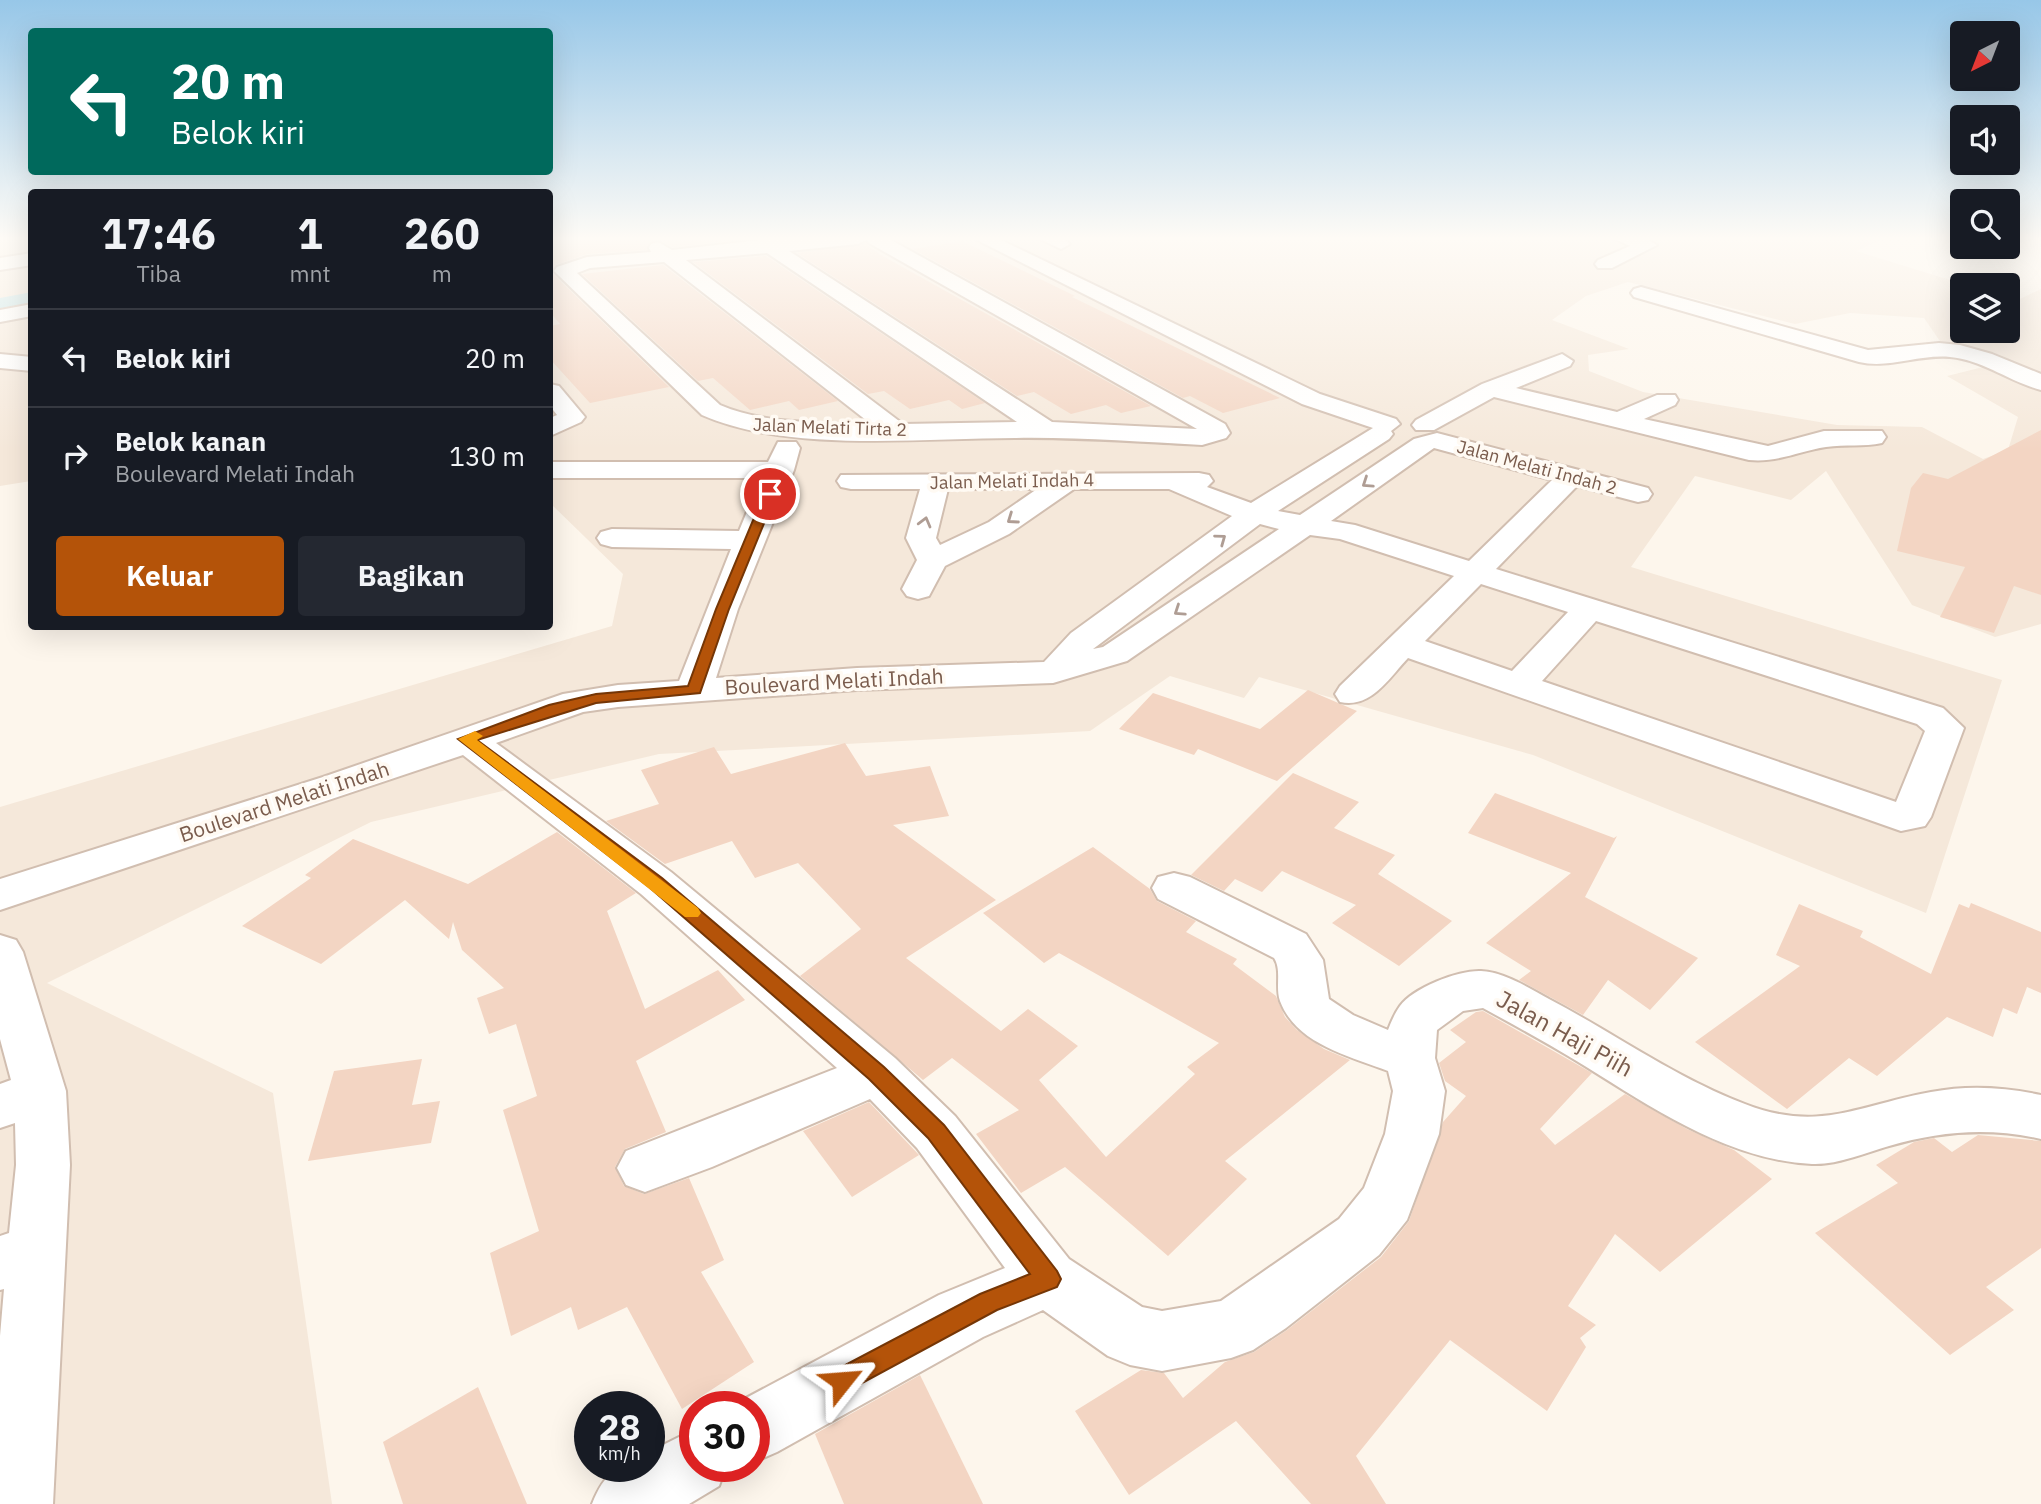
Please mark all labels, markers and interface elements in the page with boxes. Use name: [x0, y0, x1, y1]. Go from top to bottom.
north arrow: [1950, 21, 2020, 91]
map controls: [1950, 21, 2020, 343]
text: 20 m: [171, 49, 285, 112]
icon: left: [56, 56, 147, 147]
button: sound: [1950, 105, 2020, 175]
text: Belok kiri: [171, 111, 305, 153]
button: search: [1950, 189, 2020, 259]
text: 17:46: [101, 206, 216, 261]
text: 1: [297, 206, 323, 261]
text: 260: [404, 206, 480, 261]
text: Tiba: [136, 258, 181, 288]
text: mnt: [289, 258, 331, 288]
text: m: [432, 258, 452, 288]
button: layers: [1950, 273, 2020, 343]
icon: left: [56, 339, 94, 377]
text: Belok kiri: [115, 341, 231, 375]
text: 20 m: [465, 341, 525, 375]
street label: Jalan Melati Tirta 2: [752, 413, 908, 441]
text: Belok kanan: [115, 424, 266, 458]
street label: Jalan Melati Indah 2: [1455, 435, 1619, 499]
icon: right: [56, 437, 94, 475]
text: 130 m: [449, 439, 525, 473]
text: Boulevard Melati Indah: [115, 458, 355, 488]
pin: [740, 464, 800, 524]
street label: Jalan Melati Indah 4: [930, 468, 1095, 494]
icon: arrive: [751, 475, 789, 513]
one-way arrow: [1362, 475, 1375, 487]
one-way arrow: [1007, 511, 1020, 523]
one-way arrow: [917, 516, 931, 528]
one-way arrow: [1213, 535, 1226, 547]
button: Keluar: [56, 536, 284, 616]
button: Bagikan: [298, 536, 525, 616]
one-way arrow: [1174, 603, 1187, 615]
street label: Boulevard Melati Indah: [724, 661, 944, 701]
street label: Boulevard Melati Indah: [175, 754, 393, 848]
street label: Jalan Haji Piih: [1491, 982, 1639, 1084]
position arrow: [805, 1344, 879, 1418]
speed limit sign: 30: [679, 1391, 770, 1482]
text: 28: [598, 1404, 641, 1450]
text: km/h: [598, 1442, 641, 1465]

